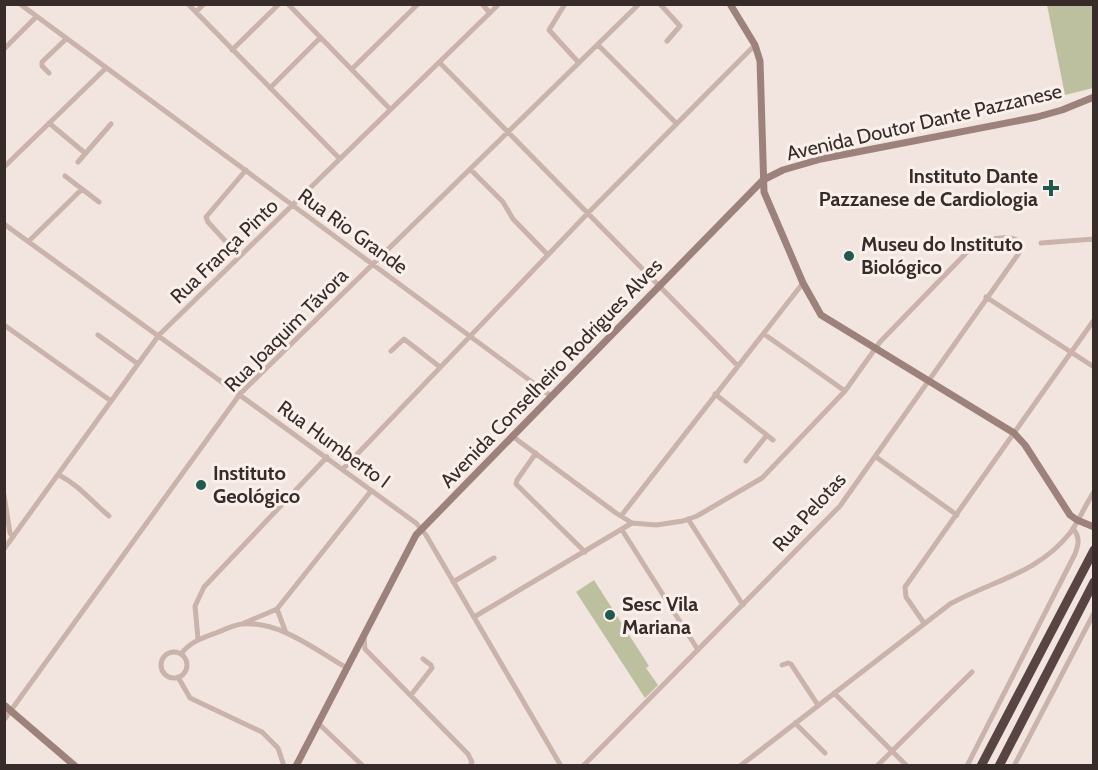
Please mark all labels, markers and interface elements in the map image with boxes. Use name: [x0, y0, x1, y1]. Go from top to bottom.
street label: Avenida Doutor Dante Pazzanese: [784, 79, 1064, 165]
place label: Instituto Dante Pazzanese de Cardiologia: [819, 164, 1038, 211]
marker: Instituto Dante Pazzanese de Cardiologia: [1042, 179, 1060, 197]
street label: Rua Rio Grande: [293, 183, 413, 279]
street label: Rua França Pinto: [165, 194, 283, 308]
place label: Museu do Instituto Biológico: [861, 232, 1023, 279]
marker: Museu do Instituto Biológico: [842, 249, 856, 263]
street label: Avenida Conselheiro Rodrigues Alves: [435, 253, 667, 493]
street label: Rua Joaquim Távora: [219, 263, 353, 397]
street label: Rua Humberto I: [273, 395, 395, 493]
place label: Instituto Geológico: [213, 461, 300, 508]
street label: Rua Pelotas: [767, 468, 851, 556]
marker: Instituto Geológico: [194, 478, 208, 492]
place label: Sesc Vila Mariana: [622, 592, 698, 639]
marker: Sesc Vila Mariana: [603, 608, 617, 622]

